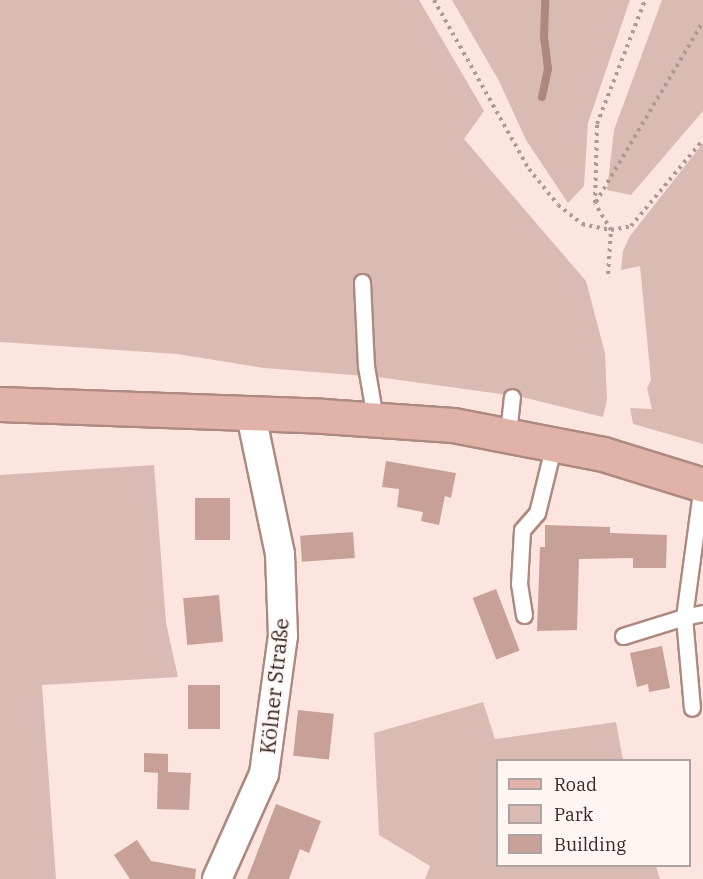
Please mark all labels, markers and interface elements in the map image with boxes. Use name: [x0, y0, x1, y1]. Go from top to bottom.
street label: Kölner Straße: [254, 617, 294, 755]
legend: [496, 759, 691, 867]
text: Road: [554, 773, 597, 796]
text: Park: [554, 803, 593, 826]
text: Building: [554, 833, 626, 856]

